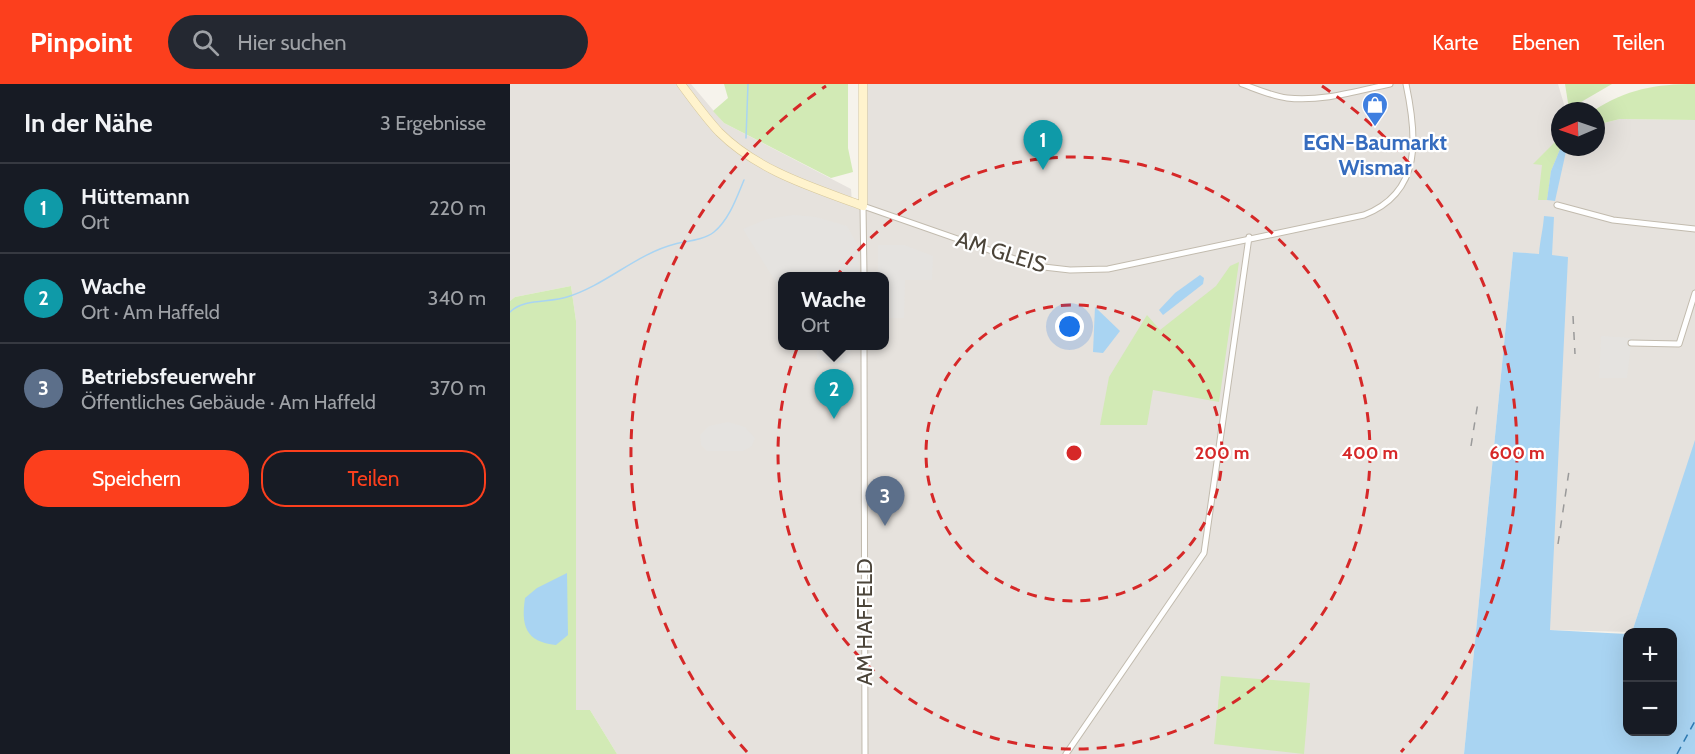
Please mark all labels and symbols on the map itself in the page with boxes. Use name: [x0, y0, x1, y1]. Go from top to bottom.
shop icon: EGN-Baumarkt Wismar: [1360, 90, 1390, 128]
north arrow: [1551, 102, 1605, 156]
pin: 1: [1024, 120, 1062, 170]
place label: EGN-Baumarkt Wismar: [1303, 129, 1447, 181]
street label: AM GLEIS: [953, 226, 1049, 279]
your location: [1055, 312, 1084, 341]
pin: 2: [814, 370, 854, 419]
text: 200 m: [1195, 442, 1249, 464]
text: 400 m: [1342, 442, 1398, 464]
text: 600 m: [1489, 442, 1545, 464]
centre of rings: [1064, 443, 1084, 463]
pin: 3: [866, 476, 904, 526]
street label: AM HAFFELD: [851, 558, 878, 686]

